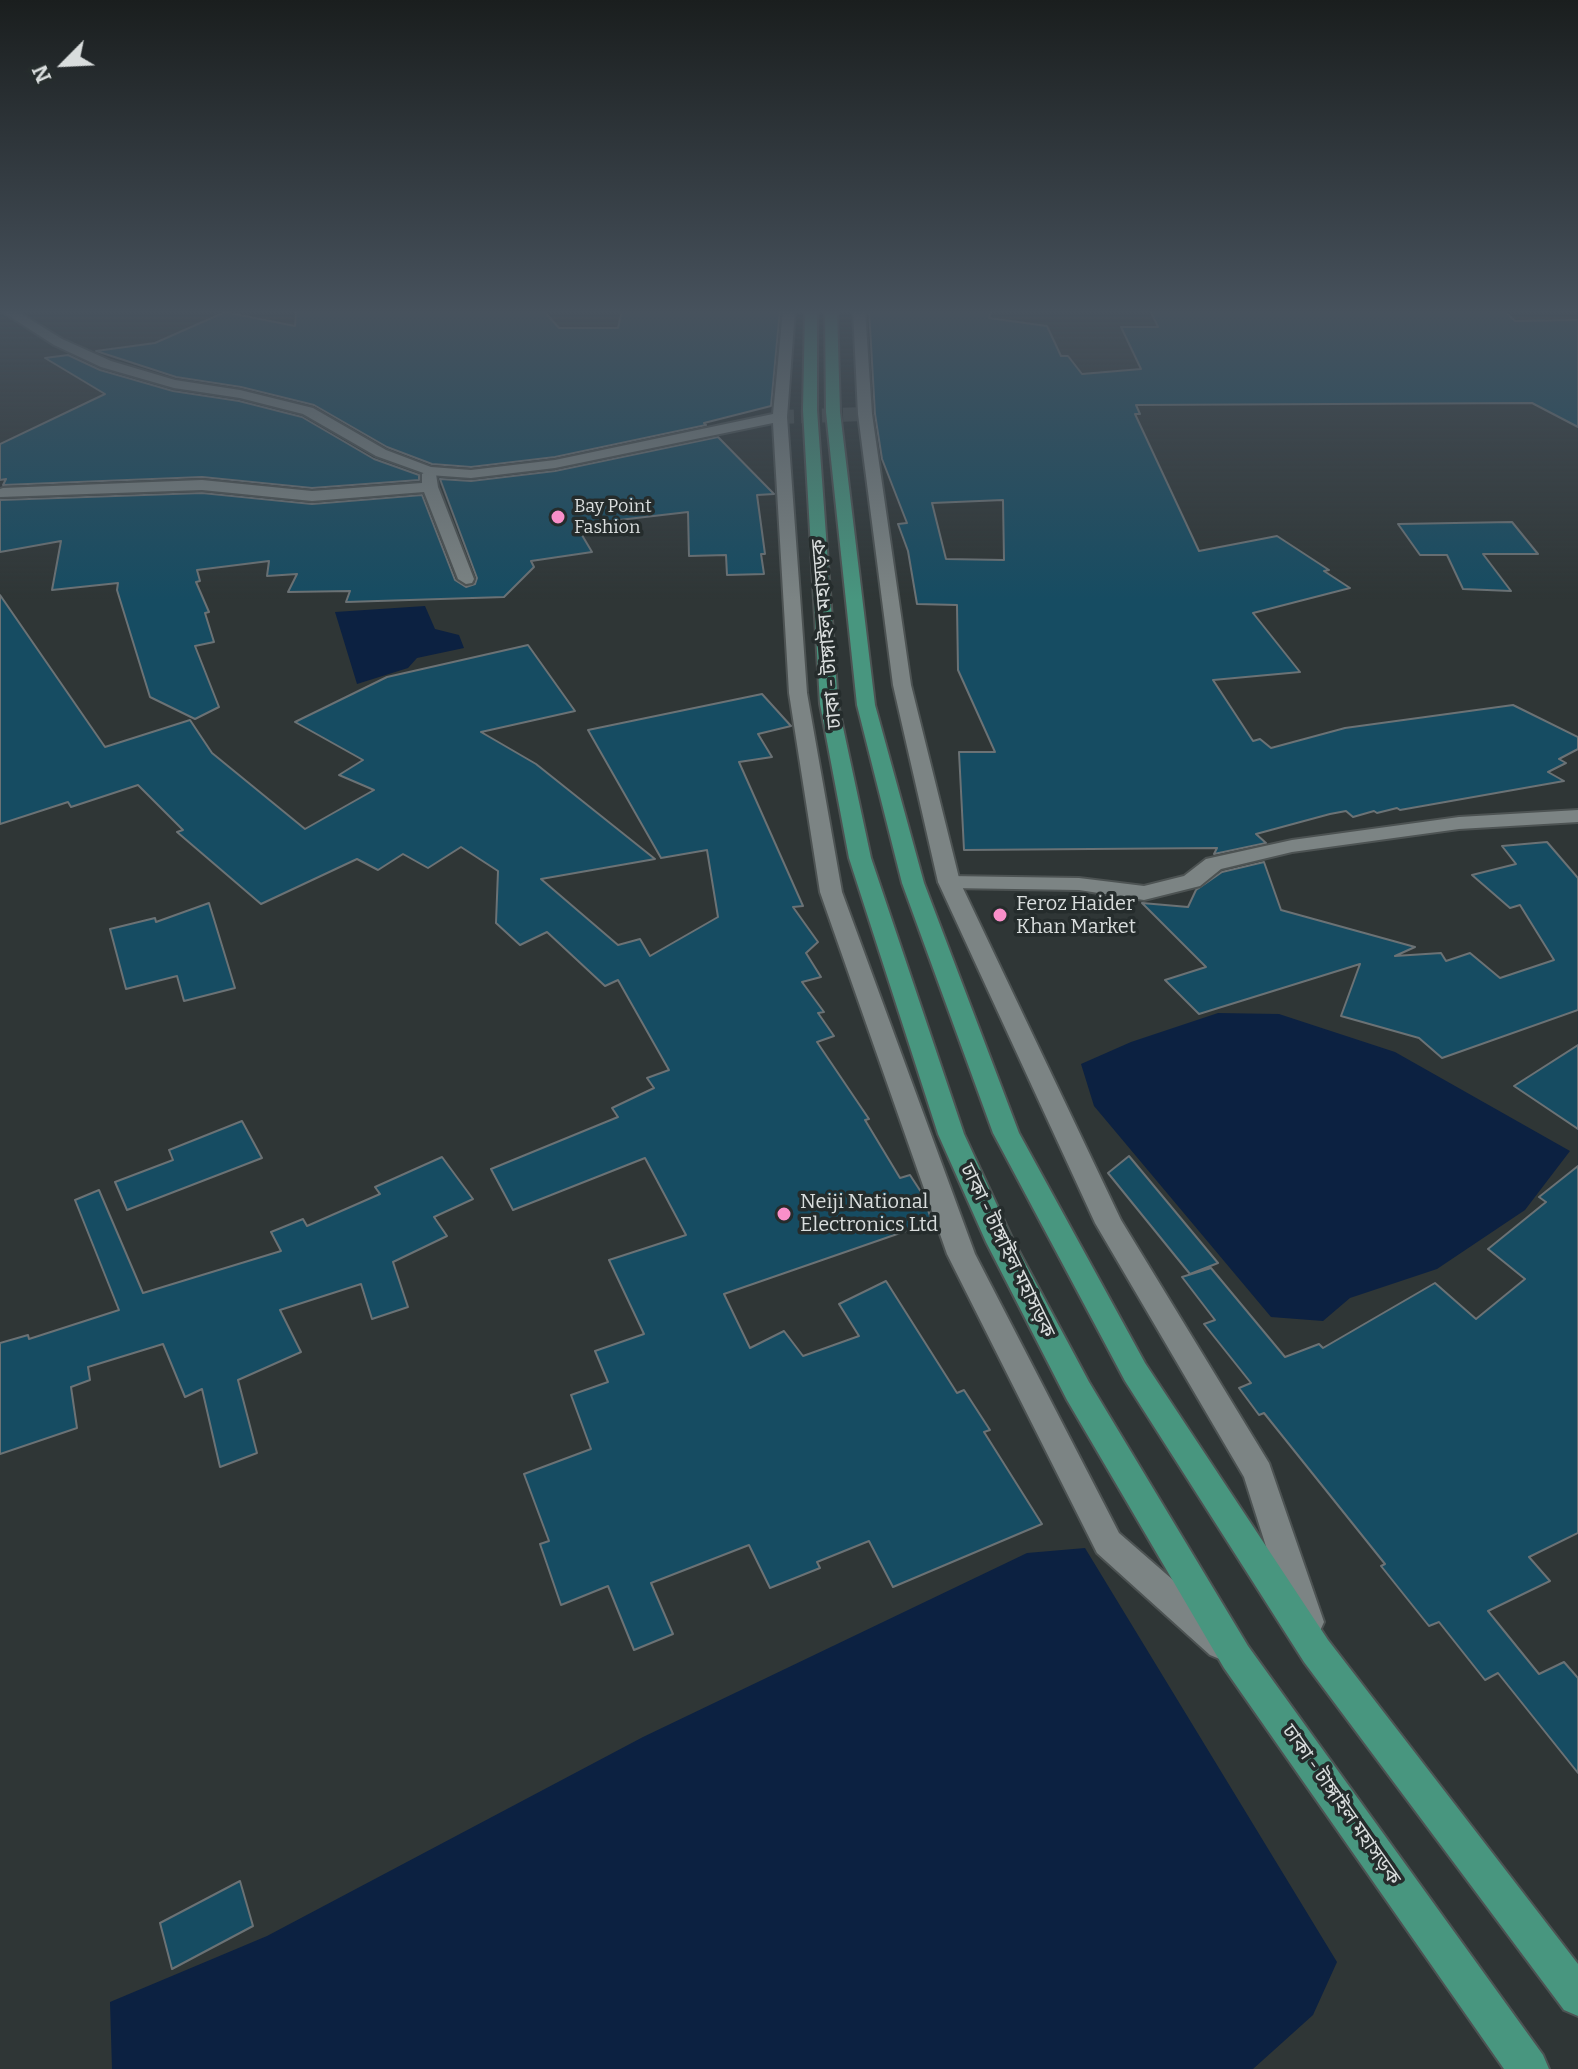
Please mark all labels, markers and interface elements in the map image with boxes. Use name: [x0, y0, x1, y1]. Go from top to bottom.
north arrow: [24, 24, 104, 104]
text: N: [26, 61, 57, 87]
place label: Bay Point Fashion: [574, 496, 652, 538]
marker: Bay Point Fashion: [549, 508, 567, 526]
street label: ঢাকা - টাঙ্গাইল মহাসড়ক: [807, 538, 847, 730]
place label: Feroz Haider Khan Market: [1016, 892, 1136, 939]
marker: Feroz Haider Khan Market: [991, 906, 1009, 924]
street label: ঢাকা - টাঙ্গাইল মহাসড়ক: [954, 1160, 1060, 1342]
place label: Neiji National Electronics Ltd: [800, 1190, 938, 1237]
marker: Neiji National Electronics Ltd: [775, 1205, 793, 1223]
street label: ঢাকা - টাঙ্গাইল মহাসড়ক: [1277, 1720, 1405, 1890]

